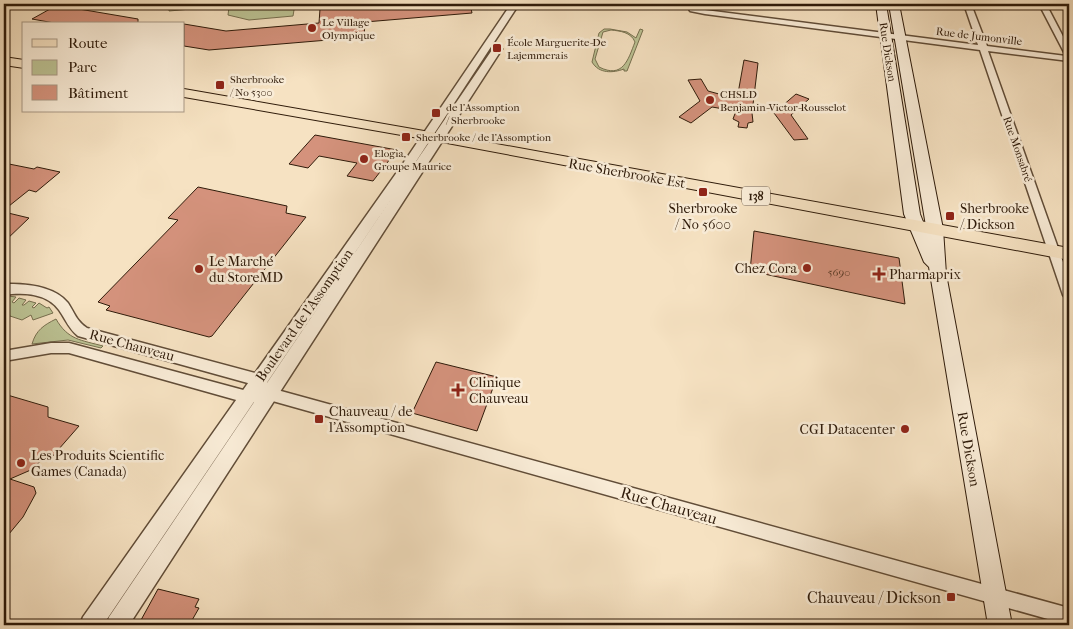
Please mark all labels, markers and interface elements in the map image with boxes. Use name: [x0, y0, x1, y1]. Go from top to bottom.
place label: Le Village Olympique: [322, 16, 375, 42]
legend: [22, 22, 185, 112]
marker: Le Village Olympique: [306, 22, 318, 34]
street label: Rue Dickson: [876, 22, 899, 83]
street label: Rue de Jumonville: [935, 25, 1023, 48]
text: Route: [68, 34, 108, 52]
place label: École Marguerite-De Lajemmerais: [507, 36, 607, 62]
marker: École Marguerite-De Lajemmerais: [491, 42, 503, 54]
text: Parc: [68, 58, 97, 76]
place label: Sherbrooke / No 5300: [229, 73, 285, 99]
marker: Sherbrooke / No 5300: [214, 79, 226, 91]
text: Bâtiment: [68, 84, 129, 102]
place label: CHSLD Benjamin-Victor-Rousselot: [720, 88, 846, 114]
marker: CHSLD Benjamin-Victor-Rousselot: [704, 94, 716, 106]
place label: de l'Assomption / Sherbrooke: [445, 101, 520, 127]
marker: de l'Assomption / Sherbrooke: [430, 107, 442, 119]
street label: Rue Monsabré: [1000, 115, 1035, 184]
marker: Sherbrooke / de l'Assomption: [400, 131, 412, 143]
place label: Sherbrooke / de l'Assomption: [416, 131, 552, 144]
place label: Elogia, Groupe Maurice: [374, 147, 452, 173]
marker: Elogia, Groupe Maurice: [358, 153, 370, 165]
street label: Rue Sherbrooke Est: [567, 155, 687, 192]
marker: Sherbrooke / No 5600: [697, 186, 709, 198]
road number: 138: [742, 187, 770, 206]
place label: Sherbrooke / No 5600: [668, 200, 738, 233]
place label: Sherbrooke / Dickson: [959, 200, 1029, 233]
marker: Sherbrooke / Dickson: [944, 210, 956, 222]
street label: Boulevard de l'Assomption: [252, 246, 357, 385]
place label: Le Marché du StoreMD: [209, 253, 283, 286]
place label: Chez Cora: [735, 260, 798, 277]
marker: Chez Cora: [801, 262, 813, 274]
marker: Le Marché du StoreMD: [193, 263, 205, 275]
house number: 5690: [828, 266, 850, 279]
place label: Pharmaprix: [889, 266, 961, 283]
marker: Pharmaprix: [873, 268, 885, 280]
street label: Rue Chauveau: [88, 326, 176, 365]
place label: Clinique Chauveau: [469, 374, 529, 407]
marker: Clinique Chauveau: [451, 383, 465, 397]
place label: Chauveau / de l'Assomption: [328, 403, 413, 436]
street label: Rue Dickson: [954, 410, 983, 488]
marker: Chauveau / de l'Assomption: [313, 413, 325, 425]
place label: CGI Datacenter: [800, 421, 895, 438]
marker: CGI Datacenter: [899, 423, 911, 435]
place label: Les Produits Scientific Games (Canada): [31, 447, 164, 480]
marker: Les Produits Scientific Games (Canada): [15, 457, 27, 469]
street label: Rue Chauveau: [618, 483, 719, 528]
place label: Chauveau / Dickson: [807, 588, 942, 607]
marker: Chauveau / Dickson: [945, 591, 957, 603]

